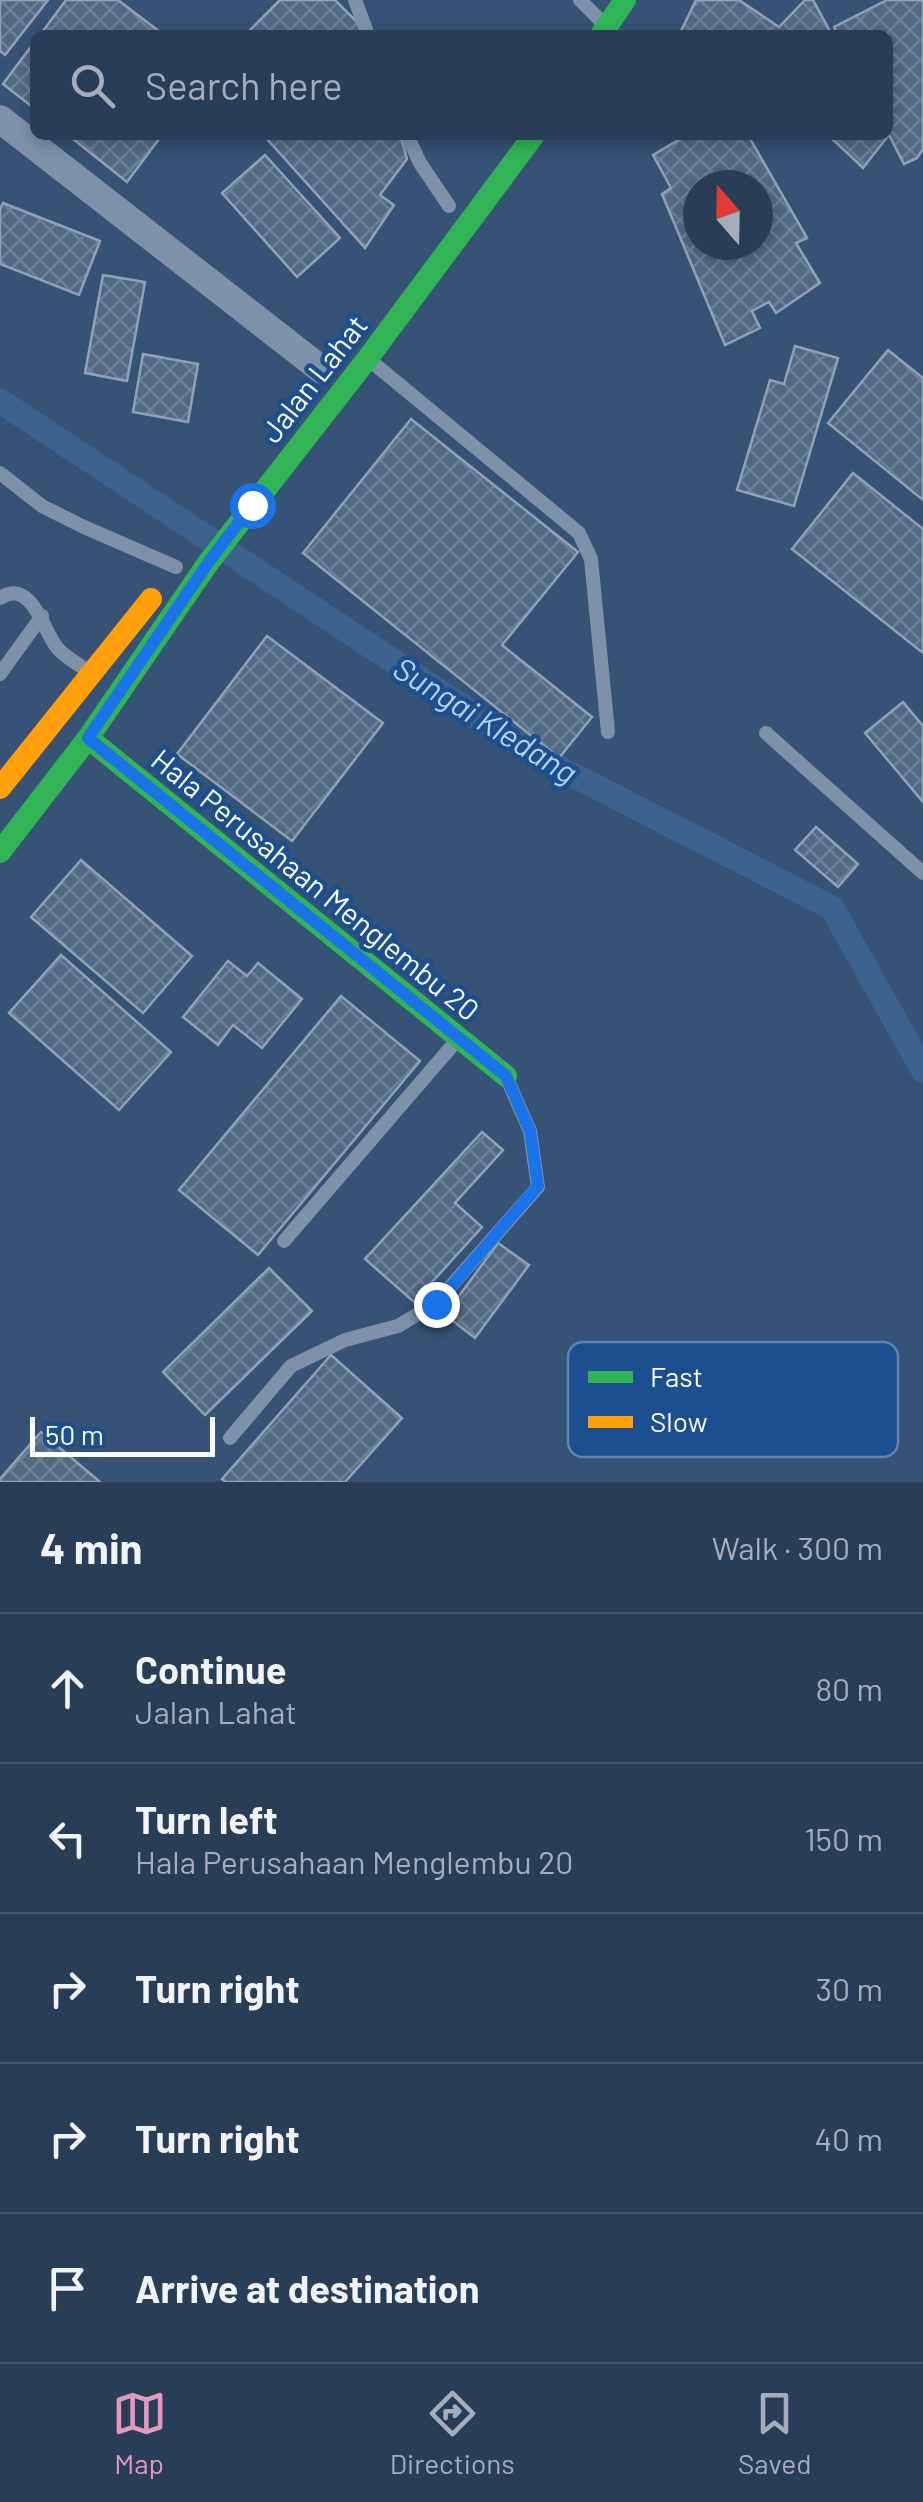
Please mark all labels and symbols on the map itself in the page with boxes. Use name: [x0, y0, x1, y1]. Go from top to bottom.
north arrow: [683, 170, 773, 260]
street label: Jalan Lahat: [252, 307, 374, 449]
route start: [230, 483, 276, 529]
water label: Sungai Kledang: [387, 648, 585, 790]
street label: Hala Perusahaan Menglembu 20: [145, 741, 487, 1027]
route end: [414, 1282, 460, 1328]
legend: [568, 1342, 898, 1457]
text: Fast: [650, 1359, 703, 1393]
text: Slow: [650, 1404, 708, 1438]
scale bar: [30, 1412, 215, 1456]

